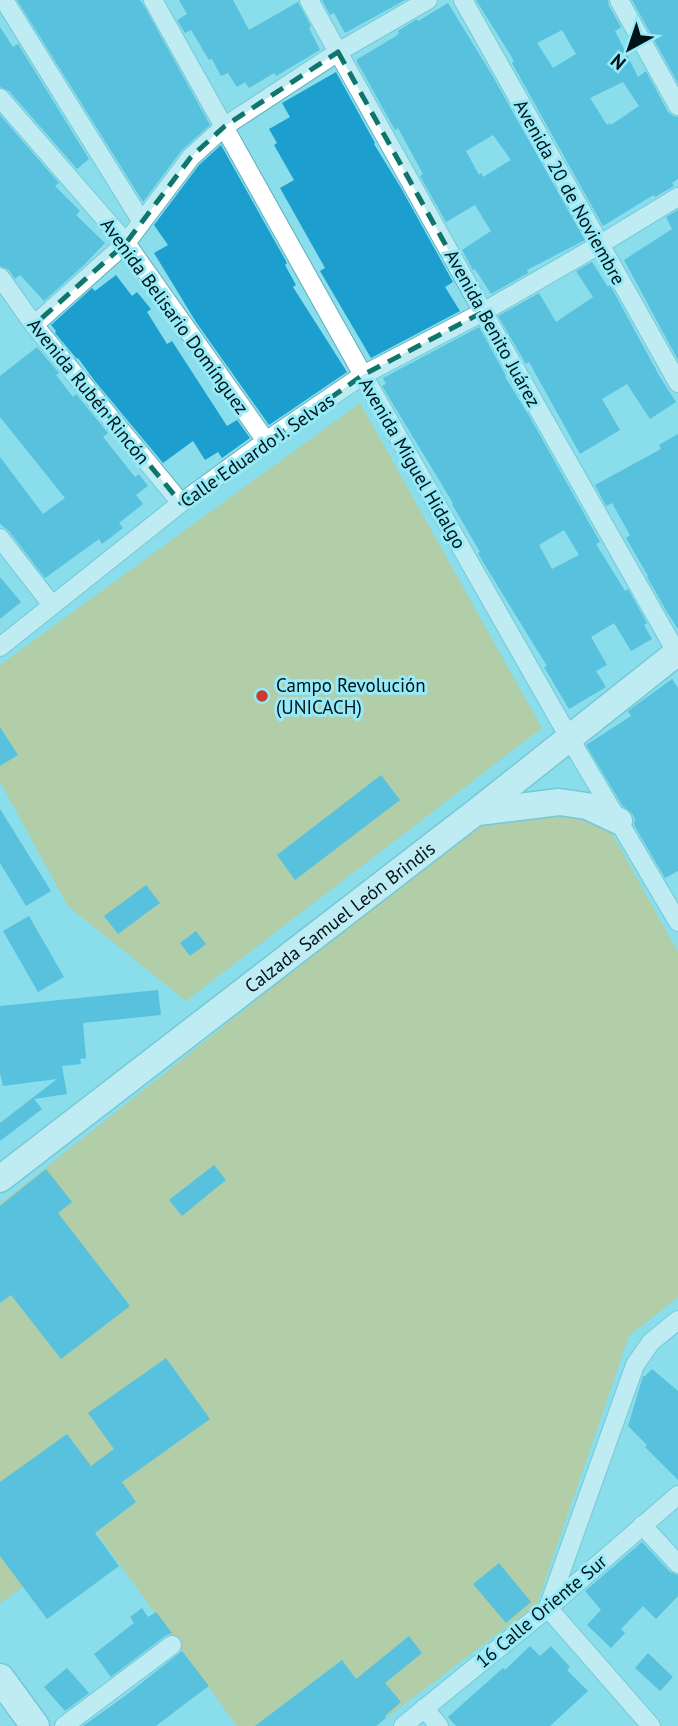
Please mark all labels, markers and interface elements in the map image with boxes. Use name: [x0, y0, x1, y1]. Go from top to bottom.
north arrow: [594, 14, 664, 84]
text: N: [606, 49, 631, 75]
street label: Avenida 20 de Noviembre: [509, 95, 631, 289]
street label: Avenida Belisario Domínguez: [96, 213, 254, 419]
street label: Avenida Benito Juárez: [440, 245, 546, 411]
street label: Avenida Rubén Rincón: [23, 313, 155, 469]
street label: Avenida Miguel Hidalgo: [354, 373, 472, 553]
street label: Calle Eduardo J. Selvas: [175, 388, 339, 512]
place label: Campo Revolución (UNICACH): [276, 673, 426, 719]
marker: Campo Revolución (UNICACH): [254, 688, 270, 704]
street label: Calzada Samuel León Brindis: [240, 836, 440, 998]
street label: 16 Calle Oriente Sur: [471, 1549, 612, 1673]

